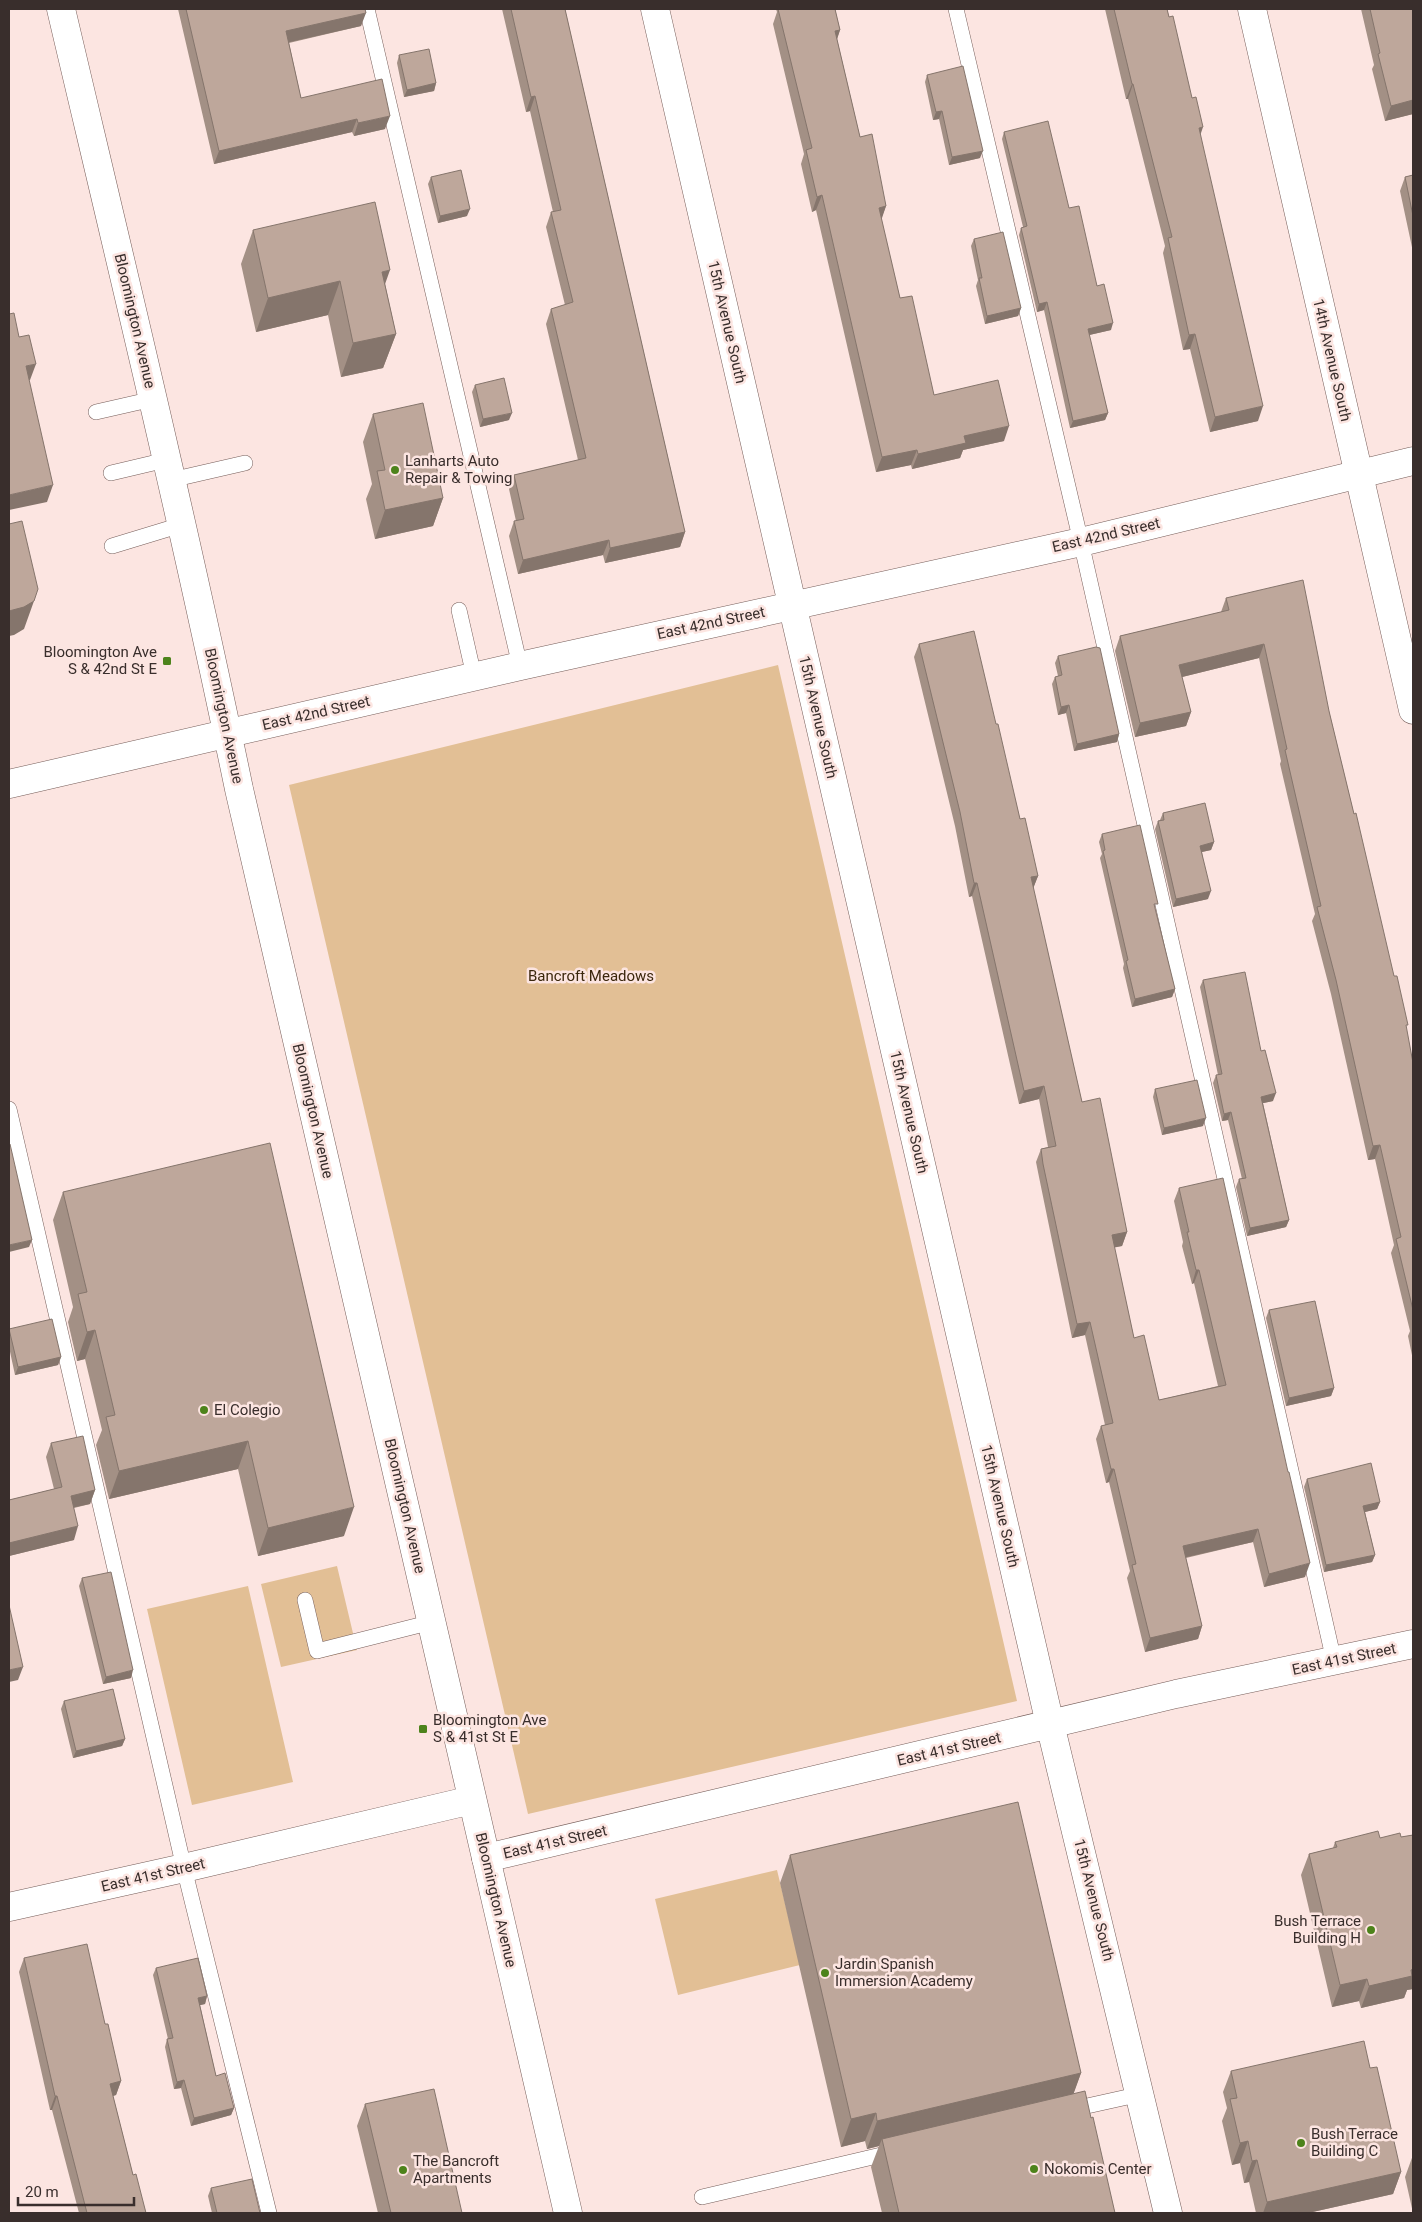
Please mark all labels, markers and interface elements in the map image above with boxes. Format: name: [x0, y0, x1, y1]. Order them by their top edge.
street label: Bloomington Avenue: [111, 252, 159, 390]
street label: 15th Avenue South: [704, 259, 750, 385]
street label: 14th Avenue South: [1309, 297, 1355, 423]
place label: Lanharts Auto Repair & Towing: [405, 452, 512, 487]
marker: Lanharts Auto Repair & Towing: [389, 464, 401, 476]
street label: East 42nd Street: [1050, 514, 1162, 556]
street label: East 42nd Street: [655, 603, 767, 643]
place label: Bloomington Ave S & 42nd St E: [44, 643, 157, 678]
street label: Bloomington Avenue: [201, 647, 247, 785]
street label: 15th Avenue South: [795, 654, 841, 780]
marker: Bloomington Ave S & 42nd St E: [161, 655, 173, 667]
street label: East 42nd Street: [260, 692, 372, 734]
park label: Bancroft Meadows: [528, 967, 654, 985]
street label: Bloomington Avenue: [289, 1042, 337, 1180]
street label: 15th Avenue South: [886, 1049, 932, 1175]
place label: El Colegio: [214, 1401, 280, 1419]
marker: El Colegio: [198, 1404, 210, 1416]
street label: Bloomington Avenue: [381, 1437, 429, 1575]
street label: 15th Avenue South: [977, 1443, 1023, 1569]
street label: East 41st Street: [1290, 1639, 1398, 1679]
place label: Bloomington Ave S & 41st St E: [433, 1711, 547, 1746]
marker: Bloomington Ave S & 41st St E: [417, 1723, 429, 1735]
street label: East 41st Street: [895, 1728, 1003, 1770]
street label: East 41st Street: [501, 1821, 609, 1863]
street label: Bloomington Avenue: [472, 1831, 520, 1969]
street label: 15th Avenue South: [1070, 1837, 1118, 1963]
street label: East 41st Street: [99, 1854, 207, 1896]
place label: Bush Terrace Building H: [1274, 1912, 1361, 1947]
marker: Bush Terrace Building H: [1365, 1924, 1377, 1936]
place label: Jardin Spanish Immersion Academy: [835, 1955, 973, 1990]
marker: Jardin Spanish Immersion Academy: [819, 1967, 831, 1979]
place label: Bush Terrace Building C: [1311, 2125, 1398, 2160]
marker: Bush Terrace Building C: [1295, 2137, 1307, 2149]
place label: The Bancroft Apartments: [413, 2152, 499, 2187]
place label: Nokomis Center: [1044, 2160, 1152, 2178]
marker: Nokomis Center: [1028, 2163, 1040, 2175]
marker: The Bancroft Apartments: [397, 2164, 409, 2176]
scale bar: [18, 2174, 134, 2206]
text: 20 m: [25, 2183, 59, 2201]

